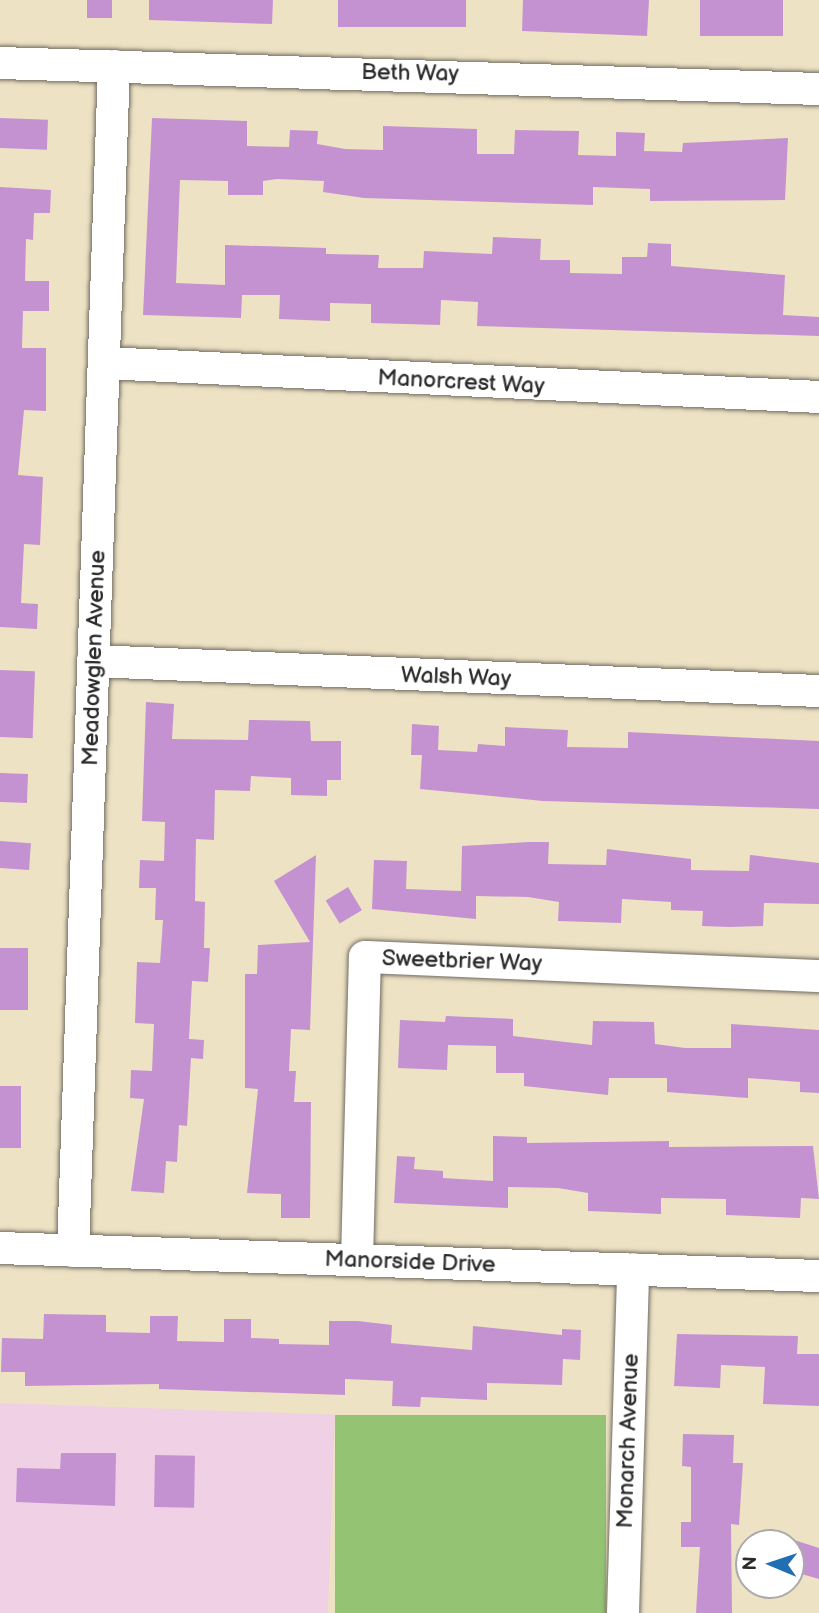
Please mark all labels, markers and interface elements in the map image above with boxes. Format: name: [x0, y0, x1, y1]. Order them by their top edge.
street label: Beth Way: [361, 58, 459, 88]
street label: Manorcrest Way: [376, 364, 546, 400]
street label: Meadowglen Avenue: [76, 550, 112, 766]
street label: Walsh Way: [400, 661, 512, 693]
street label: Sweetbrier Way: [381, 944, 543, 978]
street label: Manorside Drive: [324, 1245, 496, 1279]
street label: Monarch Avenue: [611, 1353, 645, 1529]
north arrow: [735, 1529, 805, 1599]
text: N: [739, 1556, 762, 1571]

